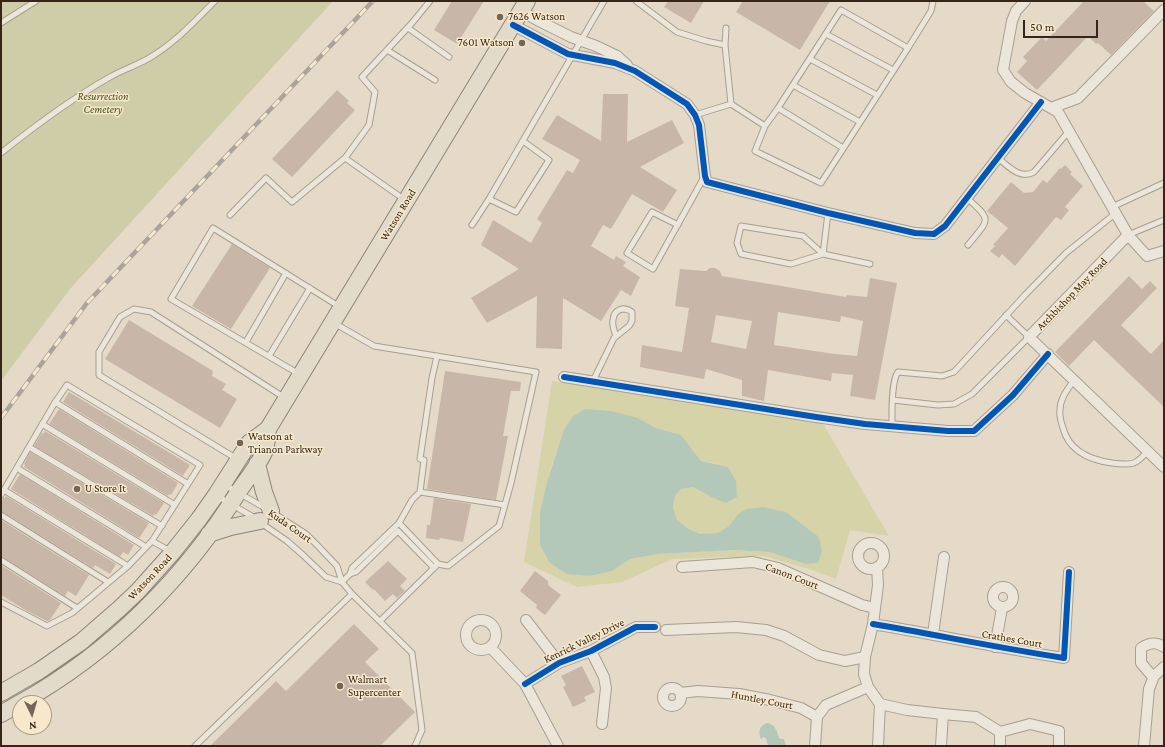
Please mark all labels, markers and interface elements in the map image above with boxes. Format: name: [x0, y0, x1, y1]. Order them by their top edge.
place label: 7626 Watson: [508, 10, 565, 24]
marker: 7626 Watson: [495, 12, 505, 22]
scale bar: [1025, 12, 1100, 38]
text: 50 m: [1030, 20, 1054, 34]
place label: 7601 Watson: [458, 36, 514, 50]
marker: 7601 Watson: [517, 38, 527, 48]
park label: Resurrection Cemetery: [78, 90, 128, 116]
street label: Watson Road: [377, 187, 419, 243]
street label: Archbishop May Road: [1034, 255, 1110, 333]
place label: Watson at Trianon Parkway: [248, 430, 323, 456]
marker: Watson at Trianon Parkway: [235, 438, 245, 448]
place label: U Store It: [85, 482, 126, 496]
marker: U Store It: [72, 484, 82, 494]
street label: Kuda Court: [266, 506, 314, 546]
street label: Watson Road: [125, 551, 175, 603]
street label: Canon Court: [763, 560, 821, 592]
street label: Kenrick Valley Drive: [542, 616, 626, 666]
street label: Crathes Court: [981, 627, 1043, 651]
place label: Walmart Supercenter: [348, 673, 401, 699]
marker: Walmart Supercenter: [335, 681, 345, 691]
street label: Huntley Court: [730, 688, 794, 712]
north arrow: [12, 695, 52, 735]
text: N: [29, 720, 37, 732]

